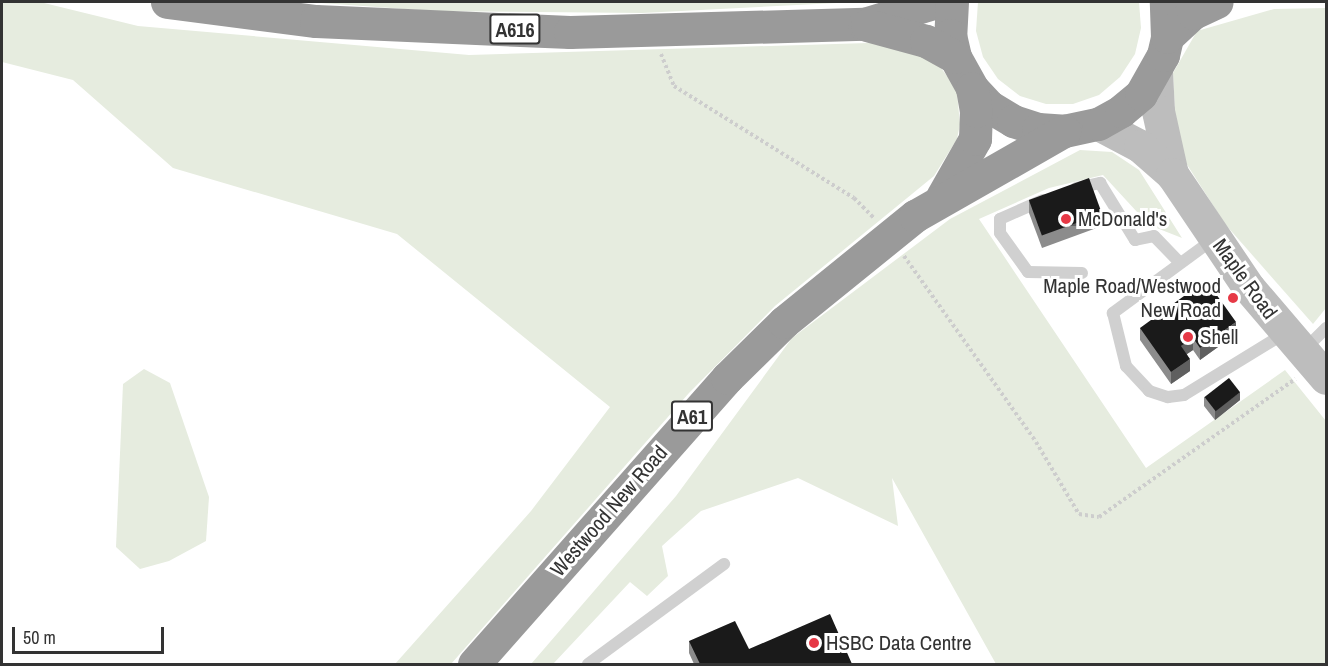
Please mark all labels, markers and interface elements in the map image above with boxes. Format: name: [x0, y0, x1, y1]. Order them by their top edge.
road number: A616: [488, 12, 542, 46]
place label: McDonald's: [1078, 206, 1167, 232]
marker: McDonald's: [1059, 212, 1073, 226]
street label: Maple Road: [1208, 234, 1282, 324]
place label: Maple Road/Westwood New Road: [1043, 273, 1221, 323]
marker: Maple Road/Westwood New Road: [1226, 291, 1240, 305]
place label: Shell: [1200, 324, 1238, 350]
marker: Shell: [1181, 330, 1195, 344]
road number: A61: [670, 399, 714, 433]
street label: Westwood New Road: [545, 440, 673, 582]
scale bar: [15, 615, 166, 653]
text: 50 m: [23, 625, 56, 650]
place label: HSBC Data Centre: [826, 630, 971, 656]
marker: HSBC Data Centre: [807, 636, 821, 650]

